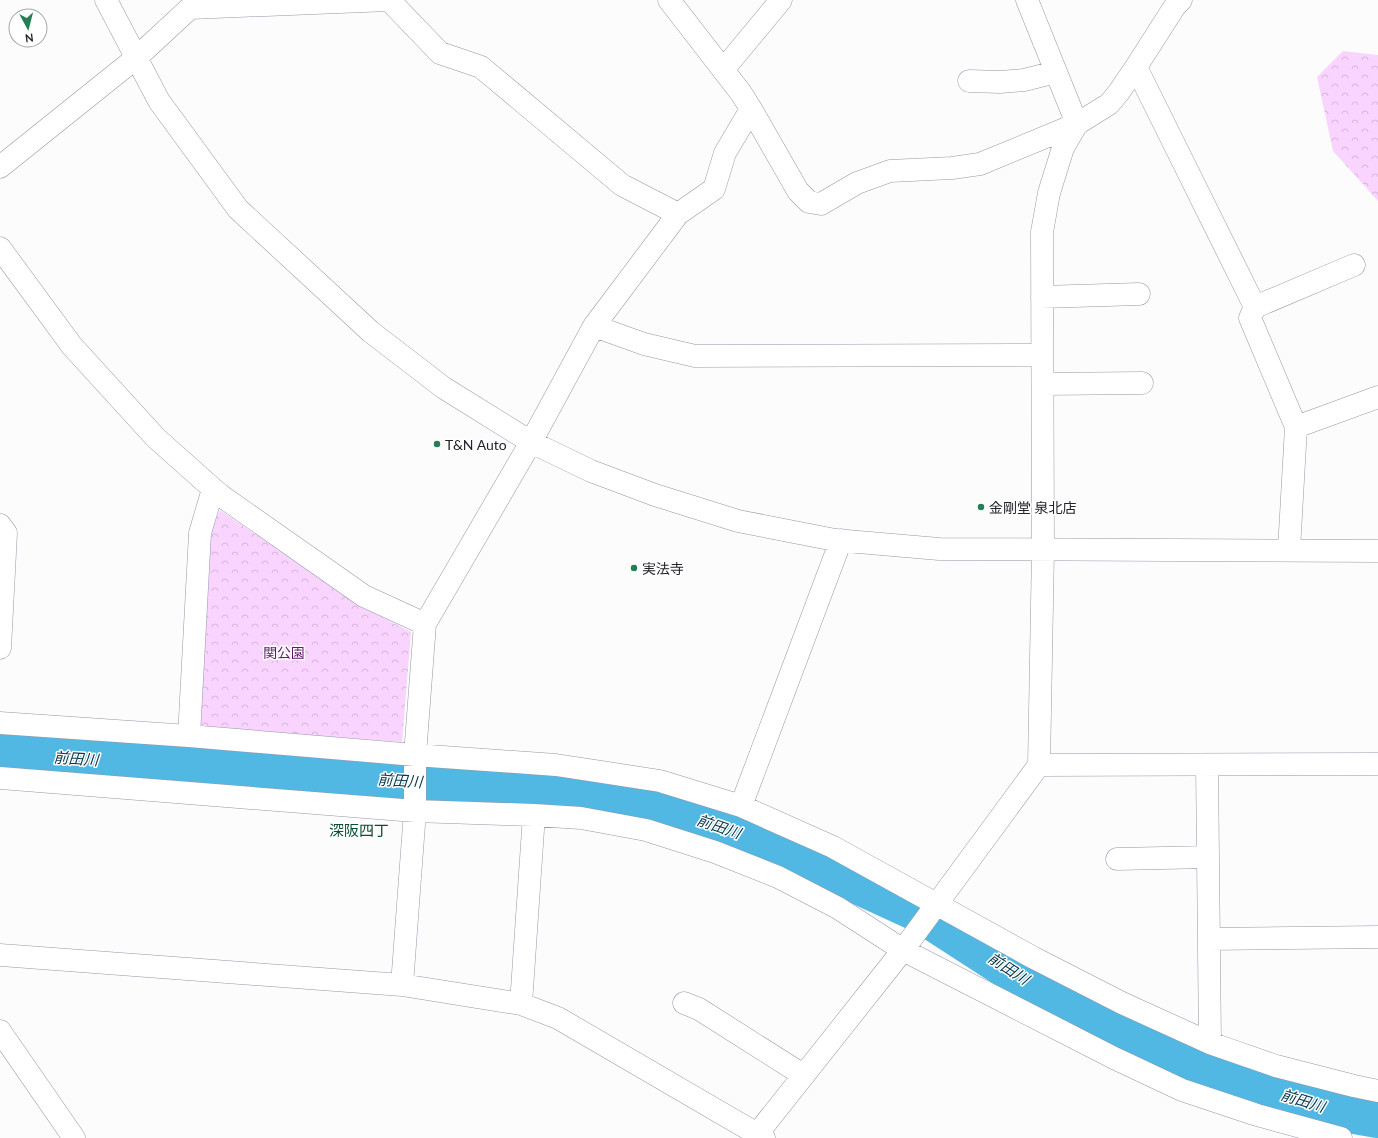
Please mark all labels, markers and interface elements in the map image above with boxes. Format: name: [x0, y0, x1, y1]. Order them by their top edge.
north arrow: [8, 8, 48, 48]
text: N: [24, 31, 34, 45]
place label: T&N Auto: [445, 436, 507, 453]
marker: T&N Auto: [432, 439, 442, 449]
place label: 金剛堂 泉北店: [989, 499, 1077, 516]
marker: 金剛堂 泉北店: [976, 502, 986, 512]
place label: 実法寺: [642, 560, 684, 577]
marker: 実法寺: [629, 563, 639, 573]
park label: 関公園: [263, 644, 305, 661]
water label: 前田川: [53, 747, 101, 769]
water label: 前田川: [377, 769, 425, 791]
water label: 前田川: [695, 810, 745, 842]
district label: 深阪四丁: [329, 821, 389, 839]
water label: 前田川: [985, 948, 1034, 989]
water label: 前田川: [1279, 1085, 1329, 1116]

